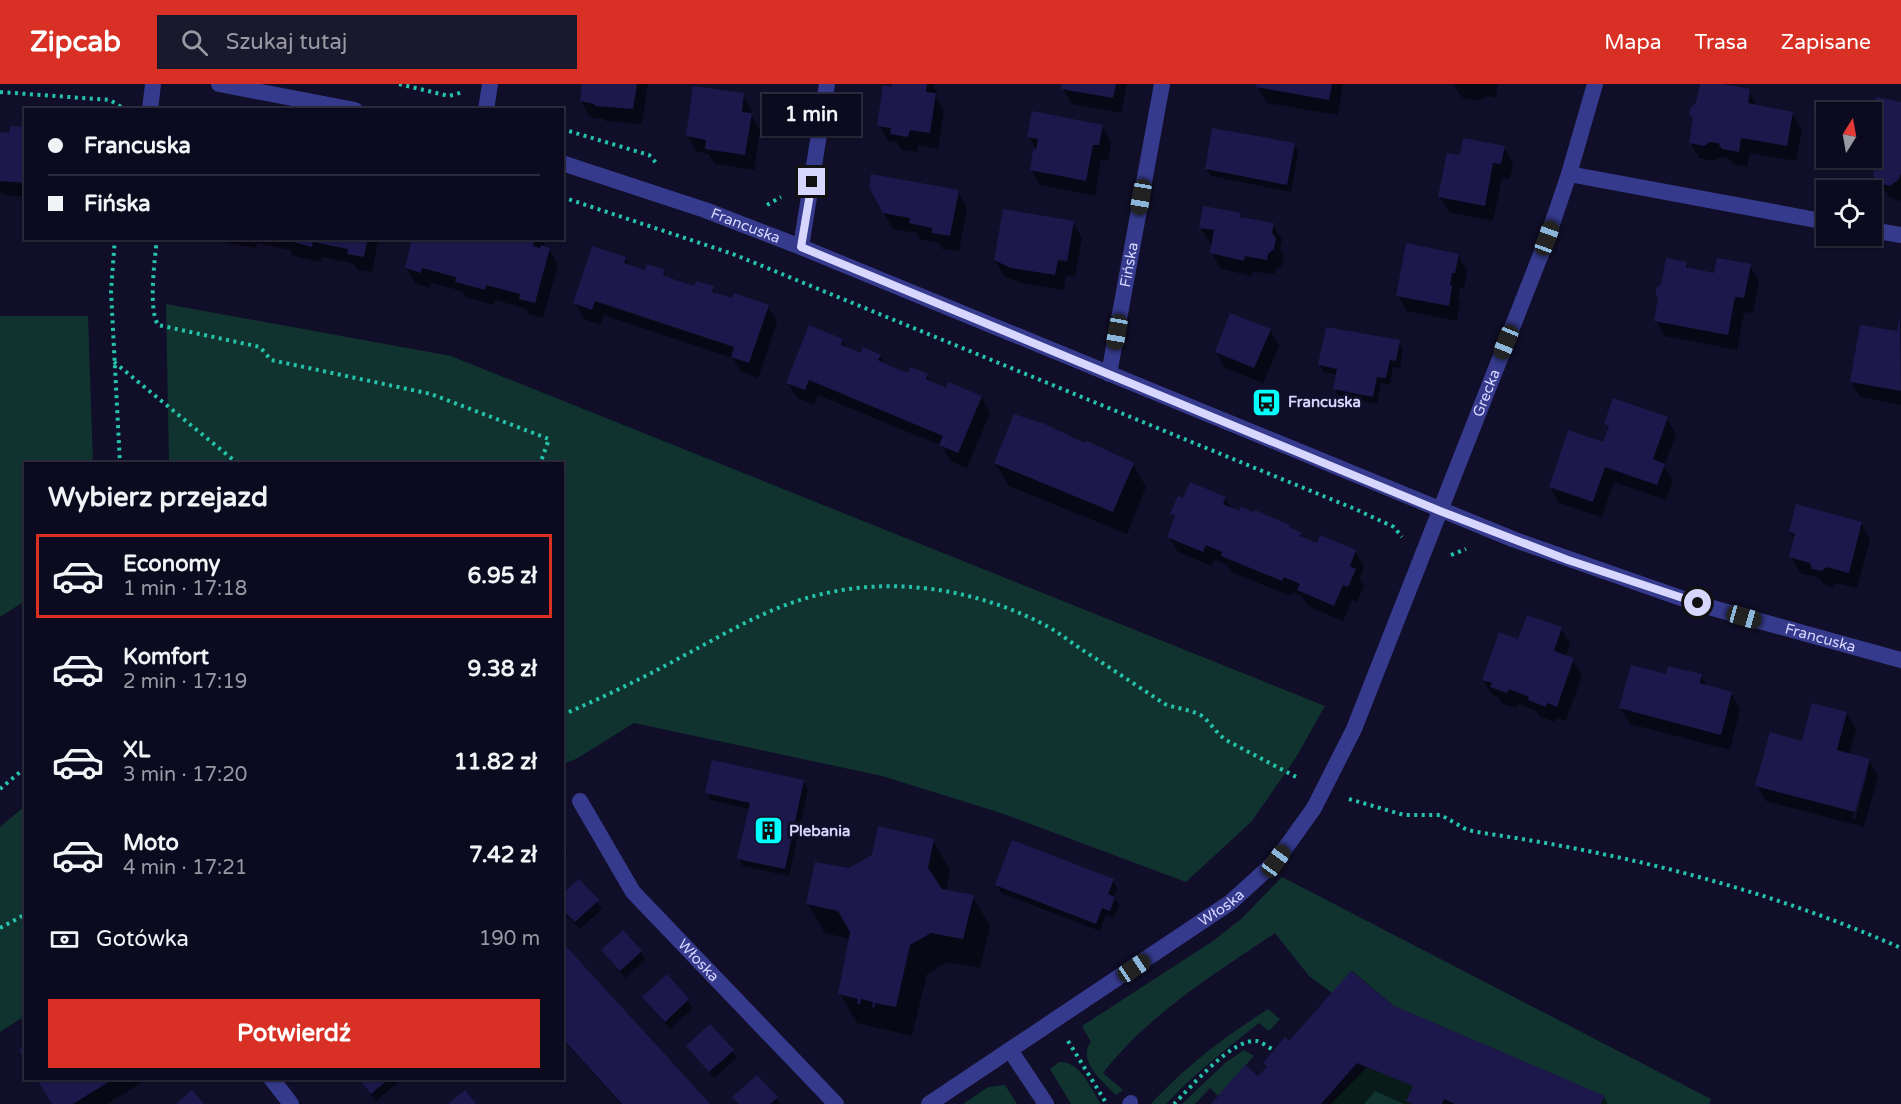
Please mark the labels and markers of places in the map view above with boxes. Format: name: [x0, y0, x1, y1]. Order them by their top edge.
bus stop icon: Francuska: [1251, 386, 1283, 418]
place label: Francuska: [1288, 393, 1361, 411]
building icon: Plebania: [752, 815, 784, 847]
place label: Plebania: [789, 822, 850, 840]

